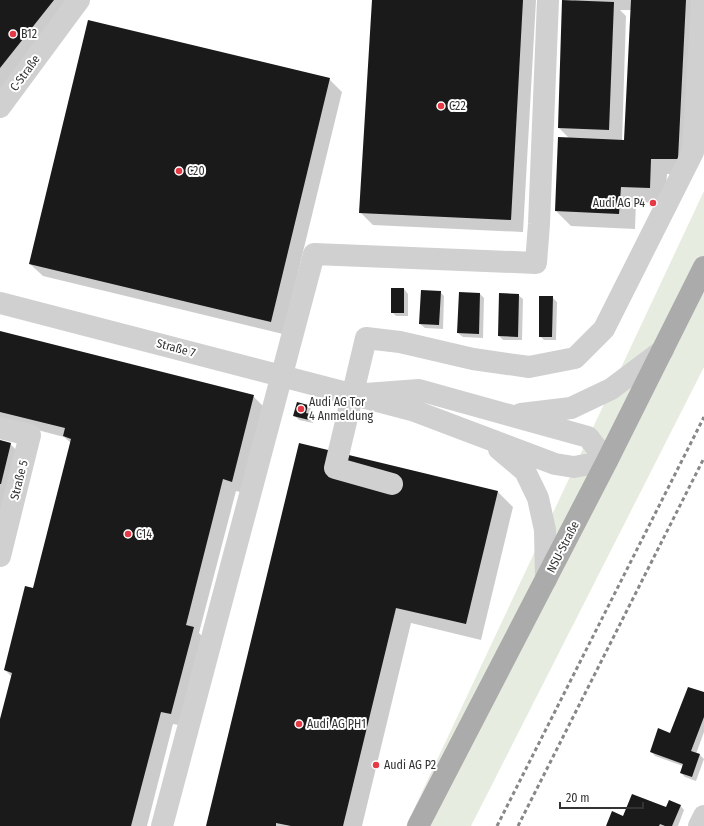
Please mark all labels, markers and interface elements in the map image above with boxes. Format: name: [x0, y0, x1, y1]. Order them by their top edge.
place label: B12: [21, 27, 37, 41]
marker: B12: [8, 29, 18, 39]
street label: C-Straße: [7, 52, 43, 94]
place label: C22: [449, 99, 466, 113]
marker: C22: [436, 101, 446, 111]
place label: C20: [187, 164, 205, 178]
marker: C20: [174, 166, 184, 176]
place label: Audi AG P4: [593, 196, 645, 210]
marker: Audi AG P4: [648, 198, 658, 208]
street label: Straße 7: [155, 336, 197, 360]
place label: Audi AG Tor 4 Anmeldung: [309, 395, 374, 423]
marker: Audi AG Tor 4 Anmeldung: [296, 404, 306, 414]
street label: Straße 5: [7, 458, 31, 501]
street label: NSU-Straße: [544, 519, 582, 575]
place label: C14: [136, 527, 152, 541]
marker: C14: [123, 529, 133, 539]
place label: Audi AG PH1: [307, 717, 366, 731]
marker: Audi AG PH1: [294, 719, 304, 729]
place label: Audi AG P2: [384, 758, 436, 772]
marker: Audi AG P2: [371, 760, 381, 770]
scale bar: [560, 784, 643, 810]
text: 20 m: [566, 791, 590, 805]

